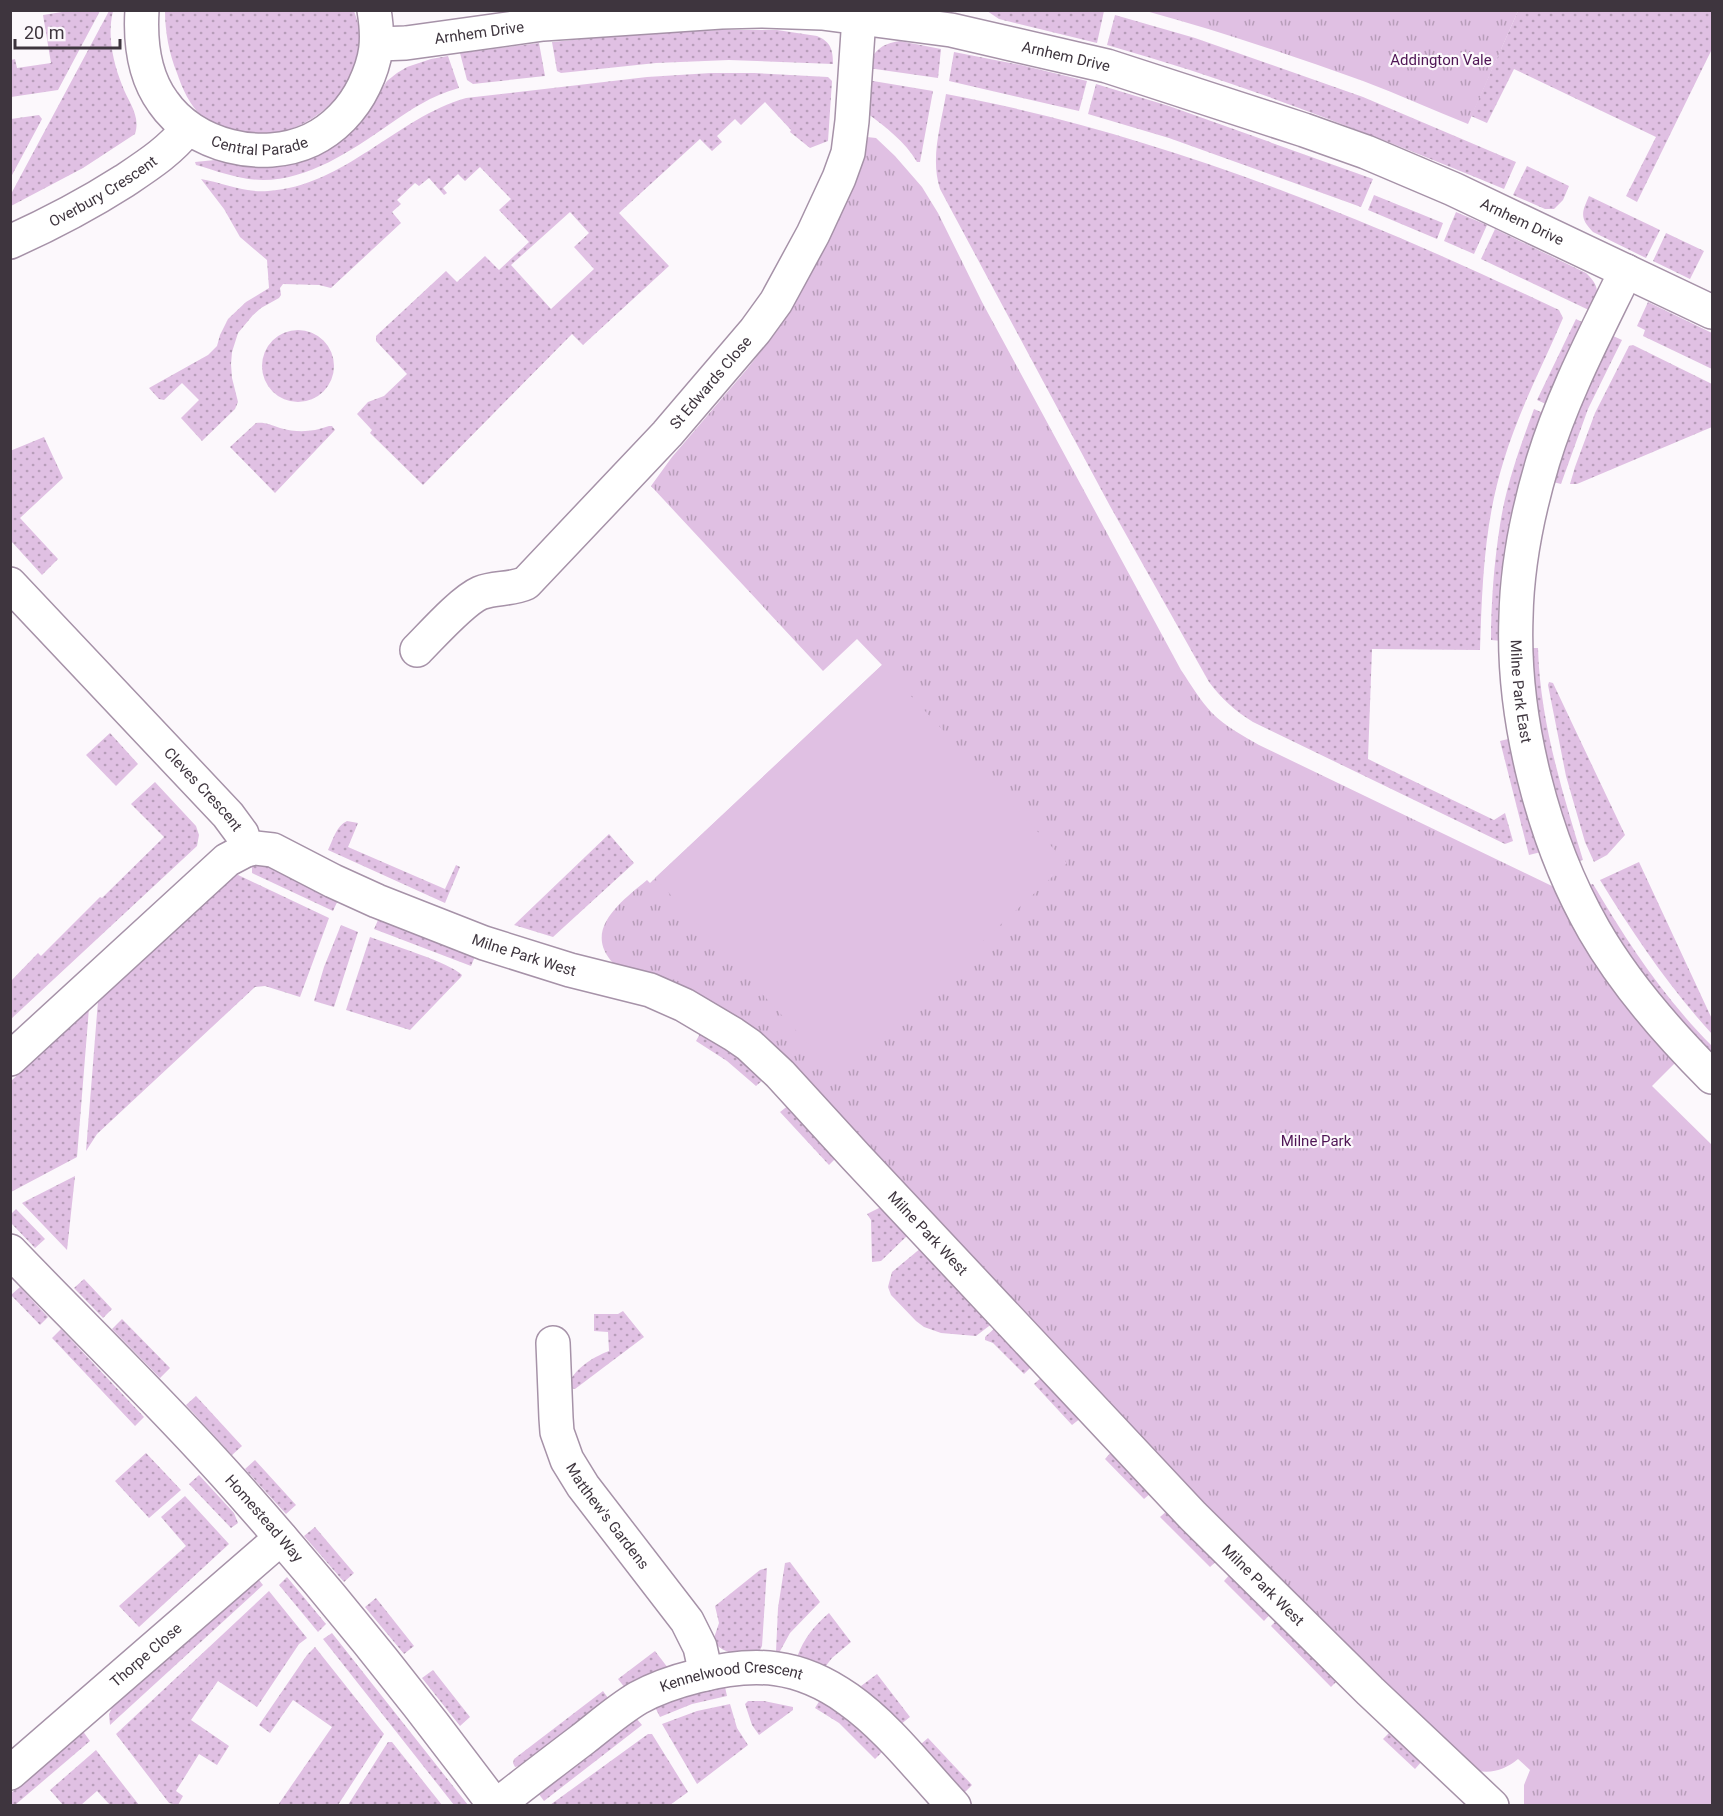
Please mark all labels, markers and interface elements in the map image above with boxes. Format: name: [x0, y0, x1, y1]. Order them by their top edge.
scale bar: [15, 12, 120, 50]
street label: Arnhem Drive: [433, 18, 525, 48]
text: 20 m: [24, 22, 64, 43]
street label: Arnhem Drive: [1020, 38, 1112, 75]
park label: Addington Vale: [1390, 51, 1492, 69]
street label: Central Parade: [209, 132, 311, 159]
street label: Overbury Crescent: [46, 152, 161, 231]
street label: Arnhem Drive: [1478, 194, 1567, 249]
street label: St Edwards Close: [666, 333, 755, 433]
street label: Milne Park East: [1507, 639, 1535, 745]
street label: Cleves Crescent: [160, 744, 246, 835]
street label: Milne Park West: [469, 930, 578, 980]
park label: Milne Park: [1281, 1132, 1352, 1150]
street label: Milne Park West: [884, 1188, 971, 1279]
street label: Matthew's Gardens: [562, 1460, 653, 1573]
street label: Homestead Way: [221, 1471, 307, 1566]
street label: Milne Park West: [1218, 1541, 1308, 1630]
street label: Thorpe Close: [107, 1619, 185, 1691]
street label: Kennelwood Crescent: [657, 1658, 805, 1696]

